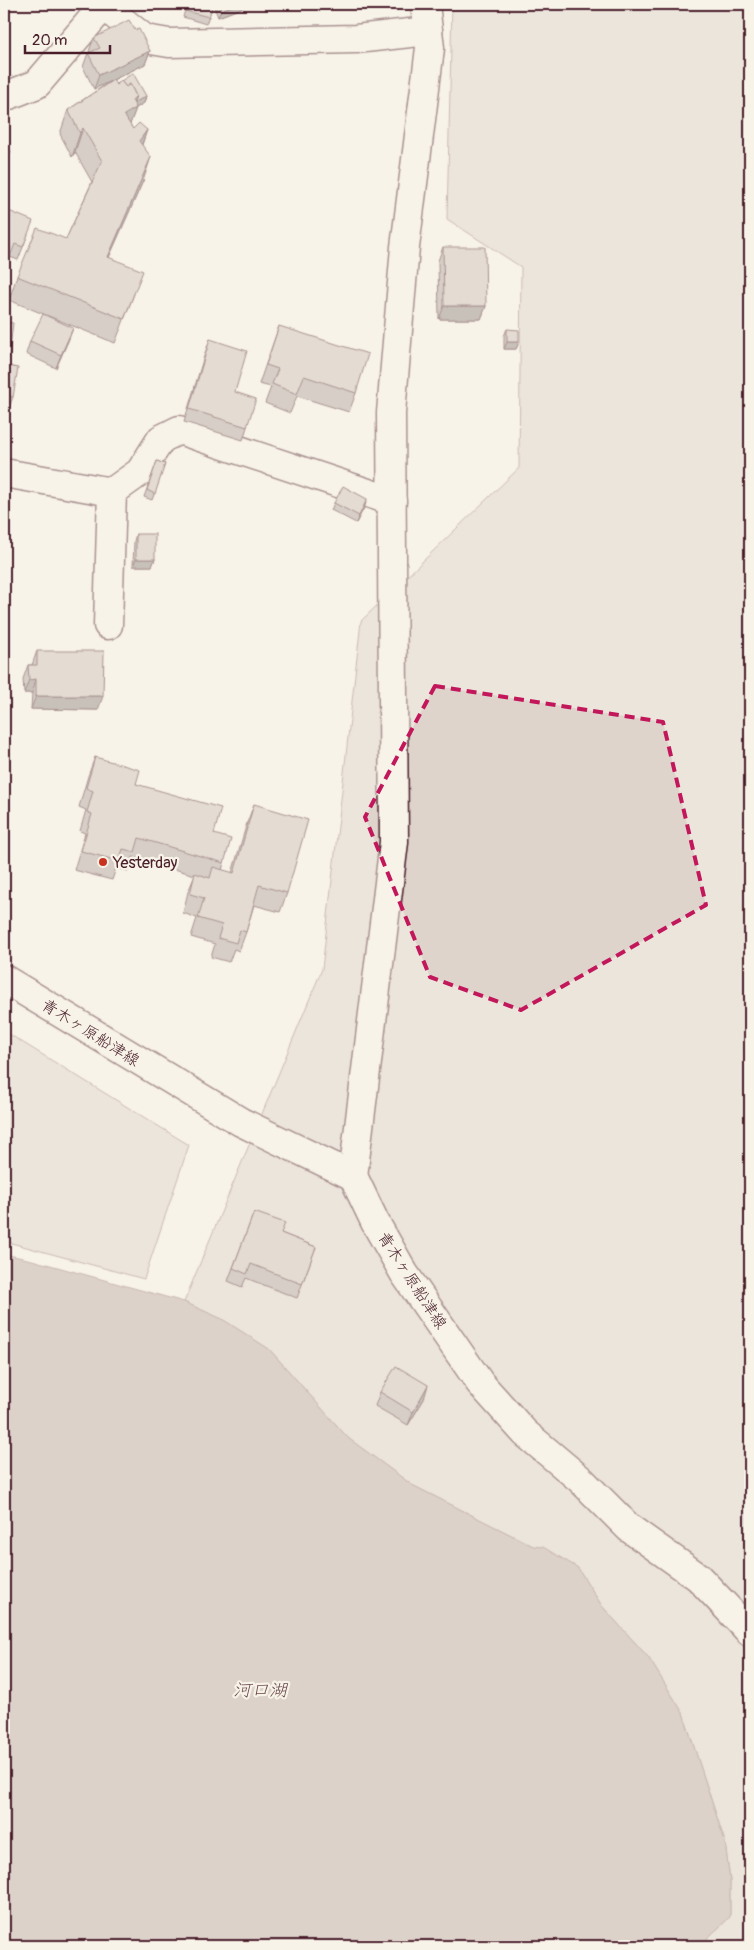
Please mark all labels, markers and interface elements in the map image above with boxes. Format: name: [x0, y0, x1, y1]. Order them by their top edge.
scale bar: [25, 22, 110, 54]
text: 20 m: [32, 31, 67, 50]
place label: Yesterday: [112, 853, 178, 873]
marker: Yesterday: [97, 856, 109, 868]
street label: 青木ヶ原船津線: [38, 995, 143, 1071]
street label: 青木ヶ原船津線: [373, 1228, 451, 1333]
water label: 河口湖: [233, 1679, 289, 1702]

